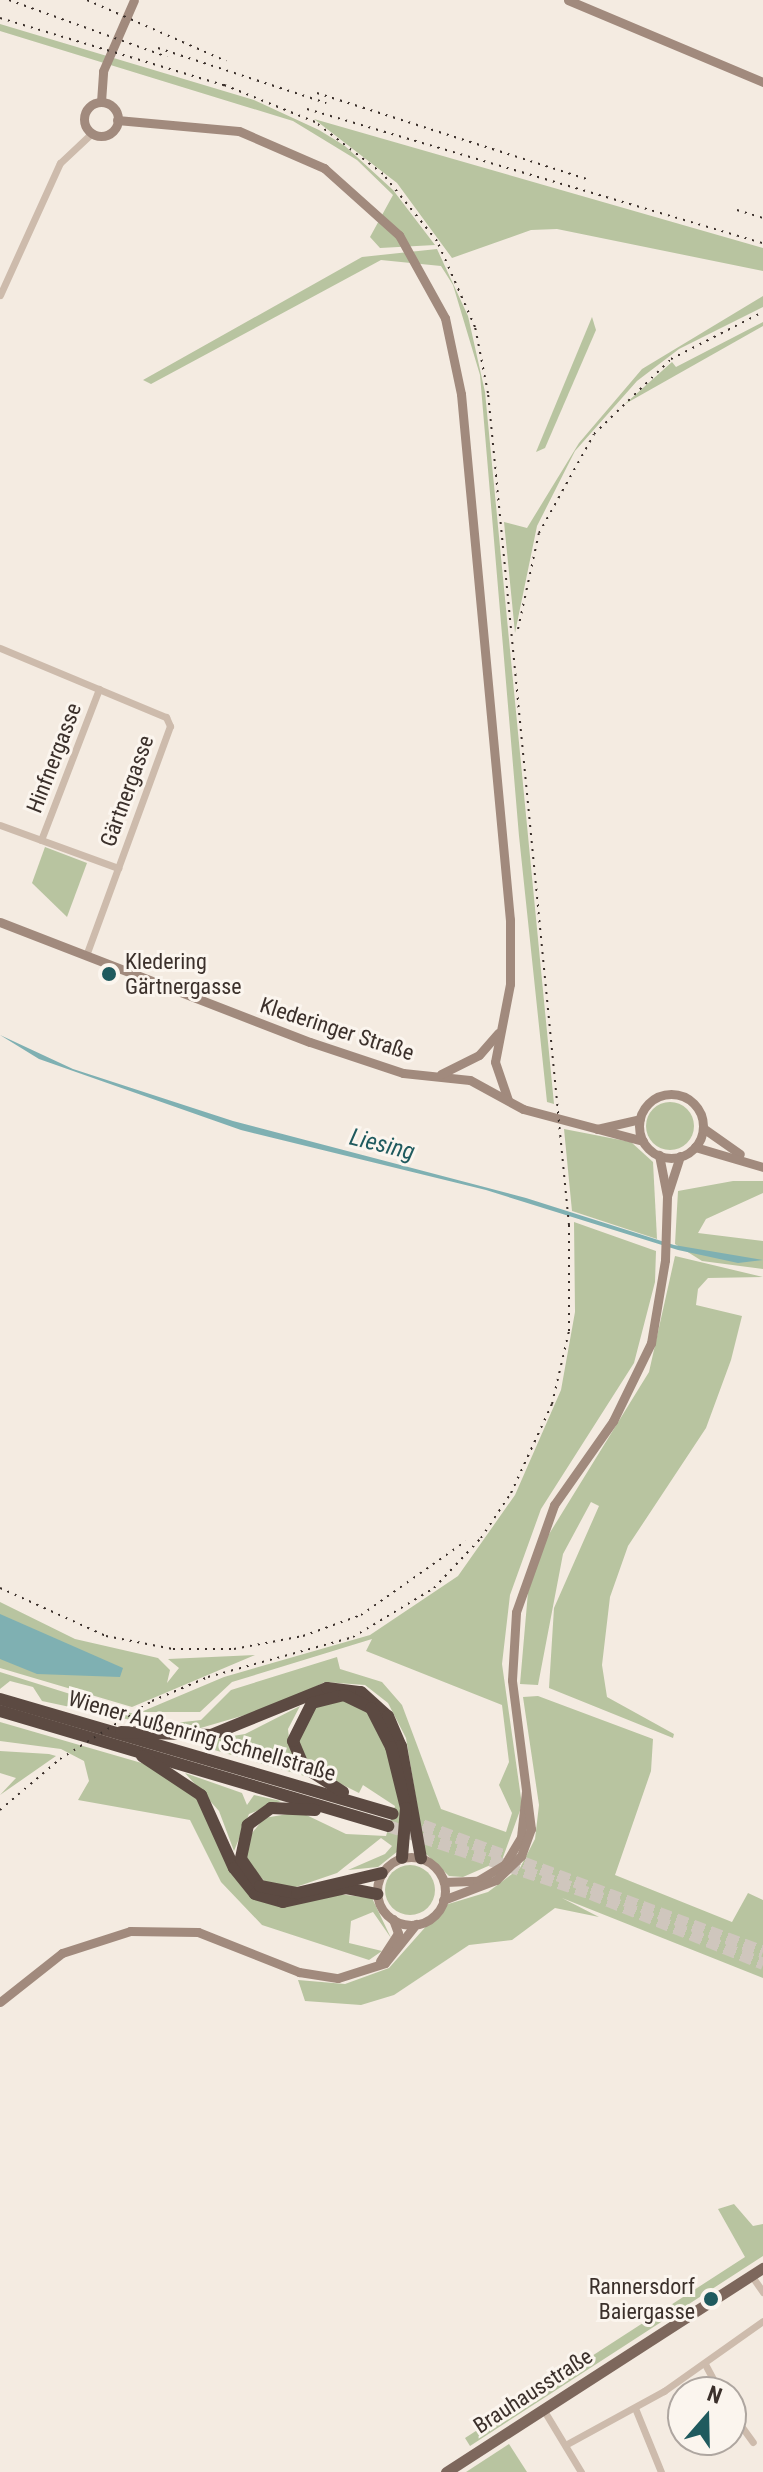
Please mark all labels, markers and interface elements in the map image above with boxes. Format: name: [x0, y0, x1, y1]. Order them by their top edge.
street label: Hinfnergasse: [21, 699, 87, 817]
street label: Gärtnergasse: [95, 732, 159, 850]
place label: Kledering Gärtnergasse: [125, 948, 242, 1000]
marker: Kledering Gärtnergasse: [100, 965, 118, 983]
street label: Klederinger Straße: [257, 992, 417, 1066]
water label: Liesing: [346, 1123, 418, 1167]
street label: Wiener Außenring Schnellstraße: [65, 1685, 339, 1787]
place label: Rannersdorf Baiergasse: [589, 2273, 695, 2324]
marker: Rannersdorf Baiergasse: [702, 2290, 720, 2308]
street label: Brauhausstraße: [469, 2343, 597, 2439]
north arrow: [667, 2376, 747, 2456]
text: N: [704, 2381, 725, 2409]

